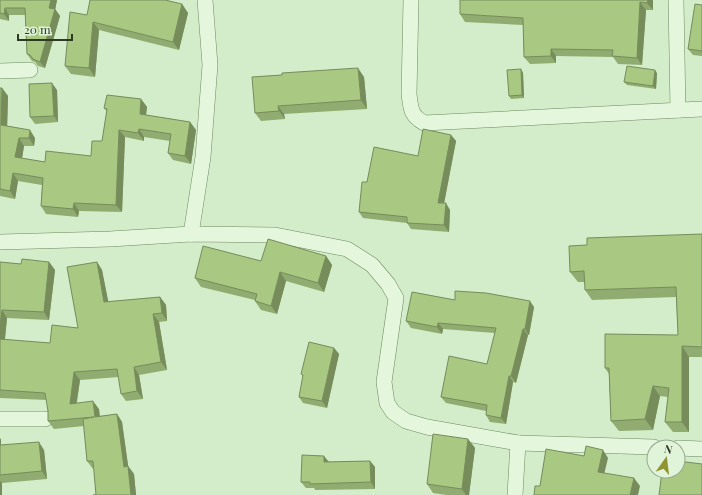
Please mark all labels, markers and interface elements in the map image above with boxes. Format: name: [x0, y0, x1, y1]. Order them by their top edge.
scale bar: [18, 16, 72, 42]
text: 20 m: [24, 21, 51, 37]
north arrow: [646, 439, 686, 479]
text: N: [663, 441, 674, 457]

